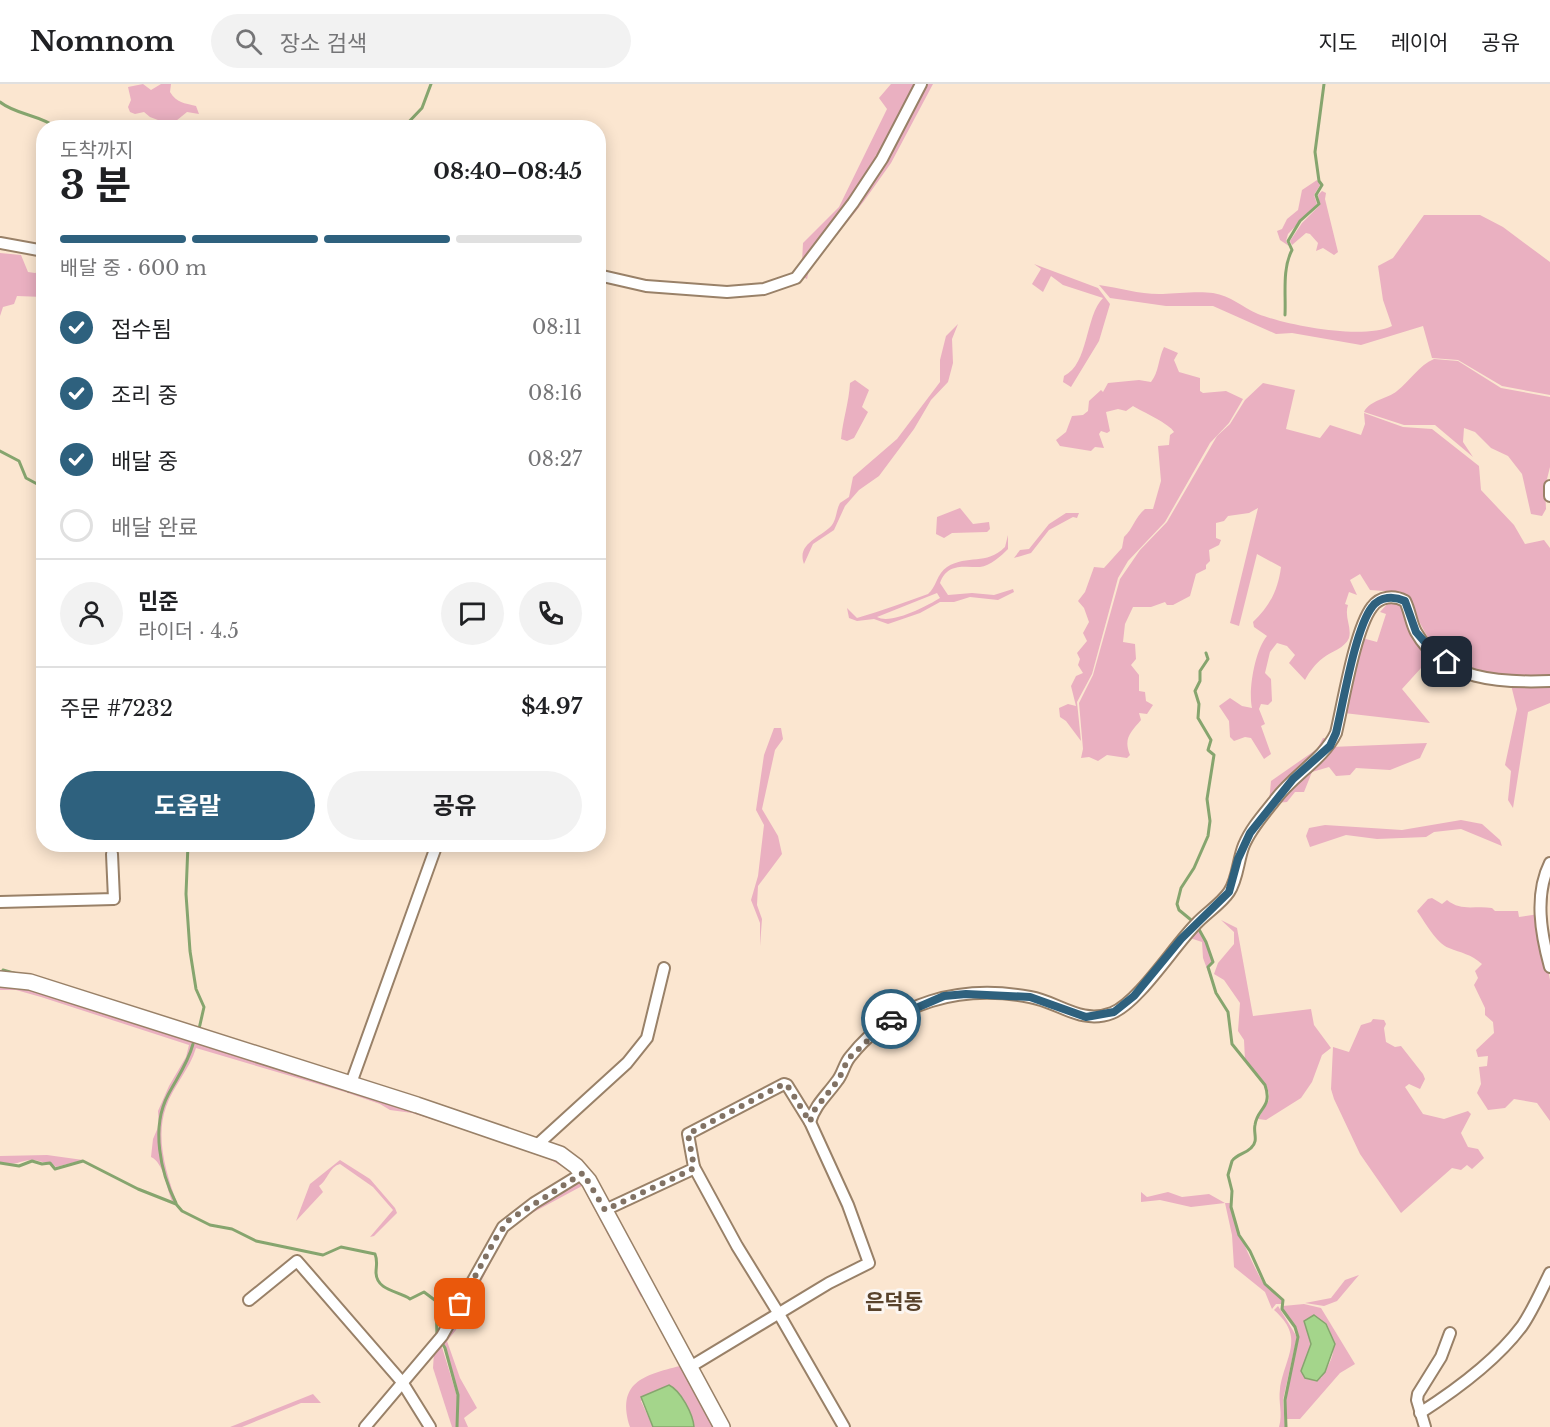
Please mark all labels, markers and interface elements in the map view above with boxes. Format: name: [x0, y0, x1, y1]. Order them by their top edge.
search box: [211, 14, 631, 68]
text: Nomnom: [30, 24, 175, 59]
icon: search: [232, 25, 265, 58]
text: 장소 검색: [280, 30, 367, 57]
text: 지도: [1319, 30, 1357, 56]
text: 레이어: [1390, 30, 1448, 56]
text: 공유: [1481, 30, 1520, 56]
text: 도착까지: [60, 138, 134, 162]
text: 08:40–08:45: [433, 158, 582, 185]
text: 3 분: [60, 161, 131, 210]
text: 배달 중 · 600 m: [60, 256, 207, 280]
icon: check: [60, 311, 93, 344]
text: 08:11: [532, 315, 582, 339]
text: 접수됨: [111, 316, 172, 343]
icon: check: [60, 377, 93, 410]
text: 08:16: [528, 381, 582, 405]
text: 조리 중: [111, 382, 178, 409]
icon: check: [60, 443, 93, 476]
text: 08:27: [528, 447, 582, 471]
text: 배달 중: [111, 448, 178, 475]
text: 배달 완료: [111, 514, 198, 541]
button: person: [60, 582, 123, 645]
button: chat: [441, 582, 504, 645]
button: phone: [519, 582, 582, 645]
text: 민준: [138, 588, 178, 615]
text: 라이더 · 4.5: [138, 619, 239, 643]
pin: [1421, 636, 1472, 687]
icon: home: [1430, 645, 1463, 678]
text: $4.97: [521, 693, 582, 720]
text: 주문 #7232: [60, 695, 173, 722]
button: 도움말: [60, 771, 315, 840]
button: 공유: [327, 771, 582, 840]
courier: [861, 989, 921, 1049]
icon: car: [875, 1003, 908, 1036]
pin: [434, 1278, 485, 1329]
icon: bag: [443, 1287, 476, 1320]
district label: 은덕동: [865, 1289, 923, 1315]

